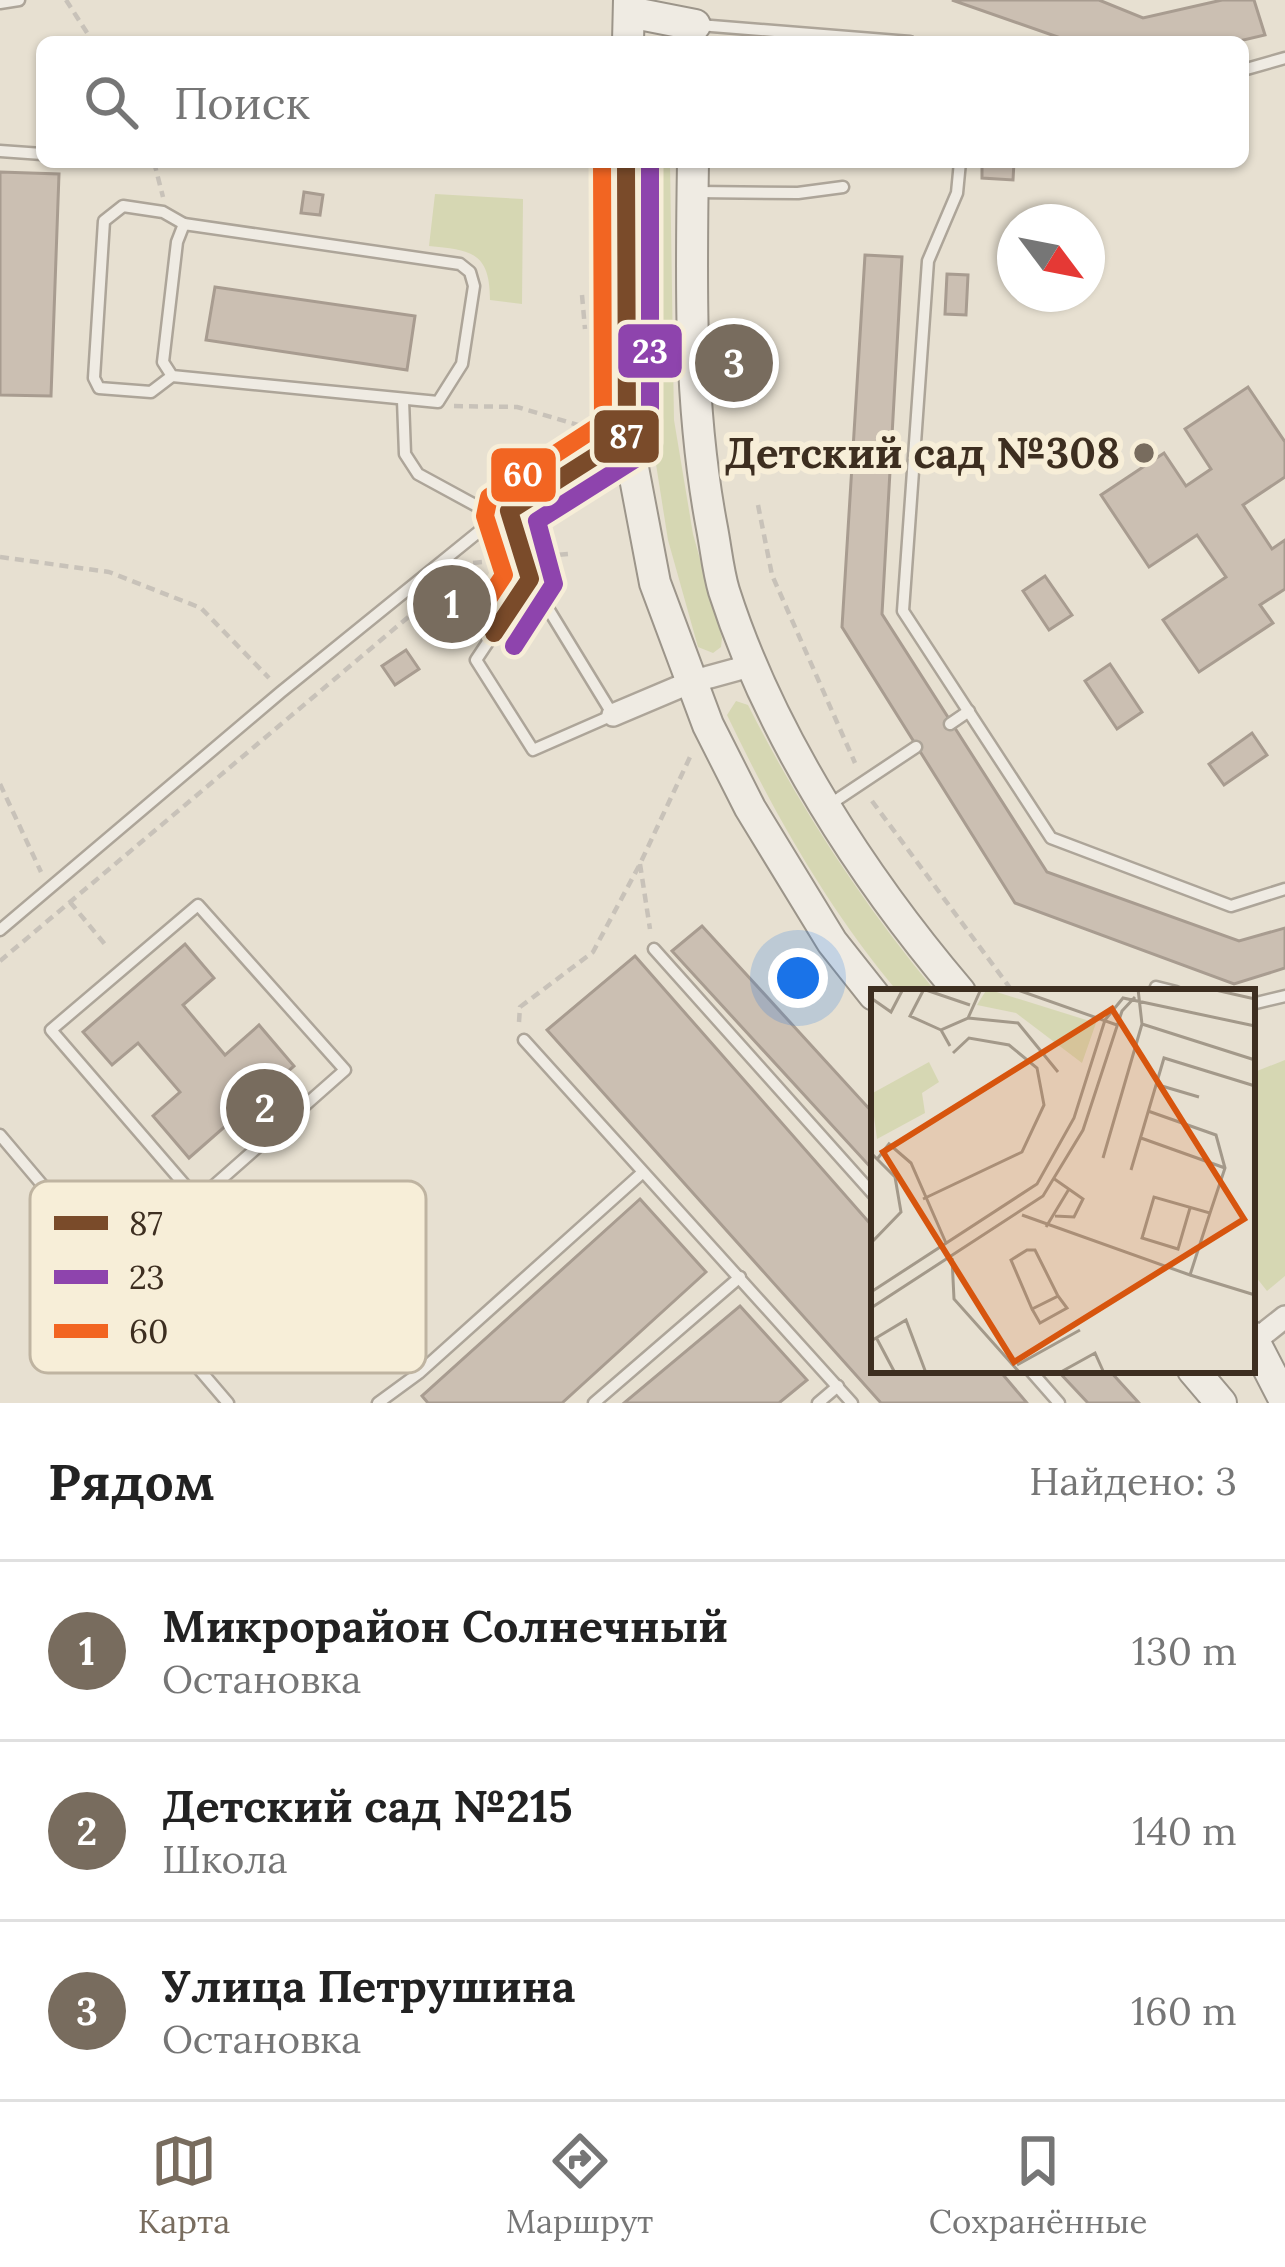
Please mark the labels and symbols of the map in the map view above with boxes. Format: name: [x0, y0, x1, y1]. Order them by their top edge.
north arrow: [997, 204, 1105, 312]
pin: 3: [695, 318, 773, 408]
line badge: 23: [616, 322, 684, 380]
text: 23: [632, 330, 668, 372]
line badge: 87: [592, 408, 661, 465]
text: 87: [609, 415, 643, 457]
place label: Детский сад №308: [725, 426, 1120, 480]
marker: Детский сад №308: [1131, 440, 1157, 466]
line badge: 60: [489, 446, 558, 504]
text: 60: [503, 453, 543, 495]
pin: 1: [413, 559, 491, 649]
your location: [768, 948, 828, 1008]
inset map: [871, 989, 1255, 1373]
pin: 2: [226, 1063, 304, 1153]
legend: [30, 1181, 426, 1373]
text: 87: [129, 1202, 163, 1244]
text: 23: [129, 1256, 165, 1298]
text: 60: [129, 1310, 169, 1352]

